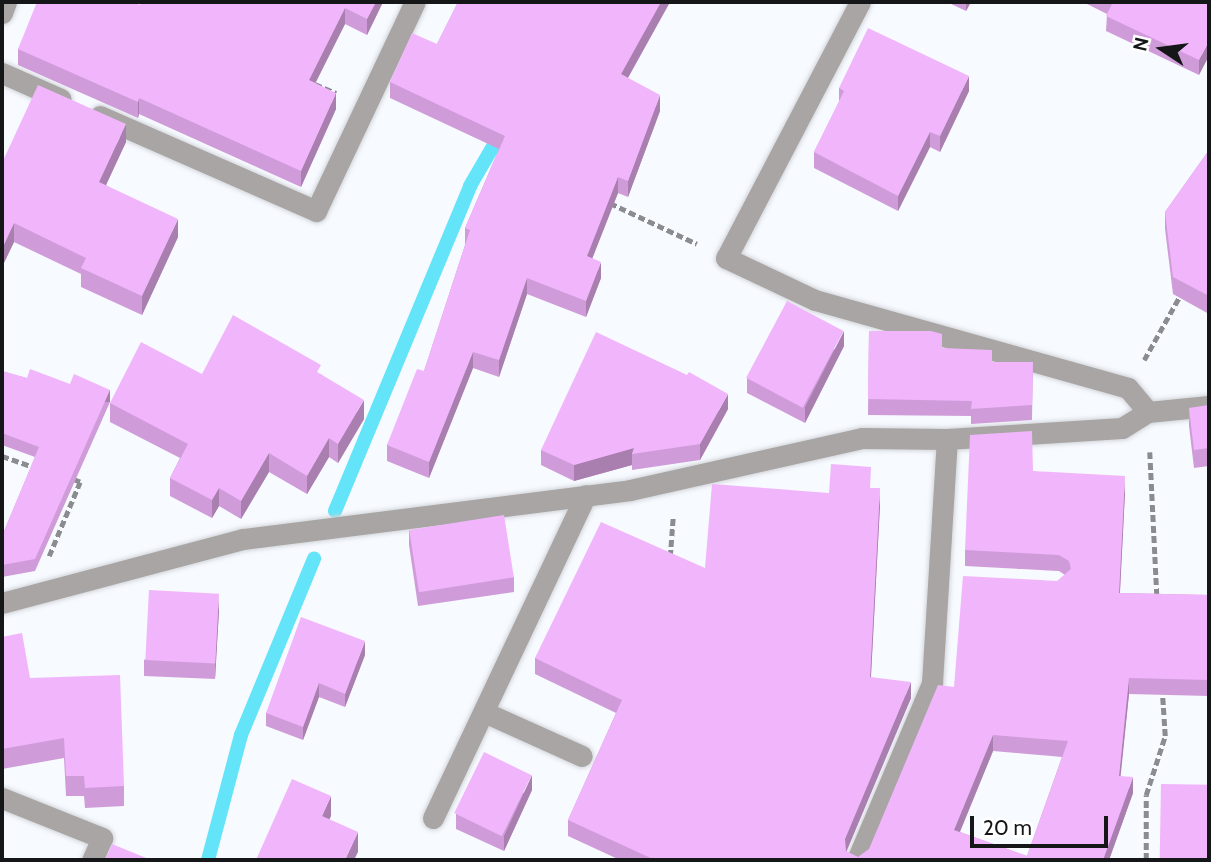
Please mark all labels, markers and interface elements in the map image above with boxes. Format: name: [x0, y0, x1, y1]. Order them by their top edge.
north arrow: [1127, 14, 1197, 84]
text: N: [1128, 35, 1154, 53]
scale bar: [973, 802, 1111, 846]
text: 20 m: [983, 815, 1032, 840]

